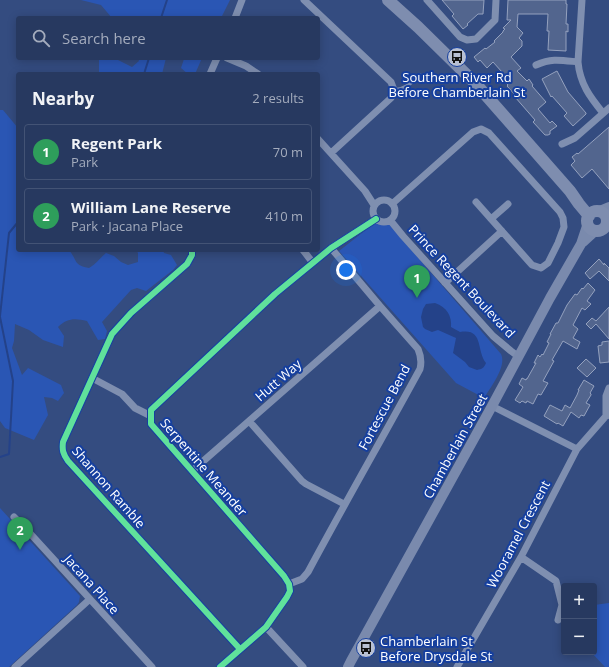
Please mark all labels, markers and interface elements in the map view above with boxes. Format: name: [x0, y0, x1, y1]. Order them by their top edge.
search box: [16, 16, 320, 60]
icon: search: [30, 27, 52, 49]
text: Search here: [62, 28, 146, 48]
bus stop icon: Southern River Rd Before Chamberlain St: [446, 46, 468, 68]
place label: Southern River Rd Before Chamberlain St: [389, 68, 526, 101]
text: Nearby: [32, 87, 94, 110]
text: 2 results: [252, 89, 304, 107]
text: Regent Park: [71, 133, 162, 153]
text: 1: [42, 143, 50, 161]
text: 70 m: [273, 143, 303, 161]
text: Park: [71, 153, 98, 171]
text: William Lane Reserve: [71, 197, 231, 217]
text: 2: [42, 207, 50, 225]
text: 410 m: [265, 207, 303, 225]
text: Park · Jacana Place: [71, 217, 183, 235]
street label: Prince Regent Boulevard: [405, 220, 519, 342]
your location: [336, 260, 356, 280]
pin: 1: [404, 265, 430, 298]
street label: Hutt Way: [251, 355, 305, 405]
street label: Fortescue Bend: [354, 361, 414, 453]
street label: Chamberlain Street: [419, 390, 492, 502]
street label: Serpentine Meander: [156, 414, 252, 520]
street label: Shannon Ramble: [68, 442, 150, 532]
street label: Wooramel Crescent: [482, 477, 554, 591]
pin: 2: [7, 517, 33, 550]
street label: Jacana Place: [59, 549, 124, 618]
map controls: [561, 583, 597, 655]
button: +: [561, 583, 597, 619]
button: −: [561, 619, 597, 655]
place label: Chamberlain St Before Drysdale St: [380, 632, 493, 665]
bus stop icon: Chamberlain St Before Drysdale St: [355, 637, 377, 659]

